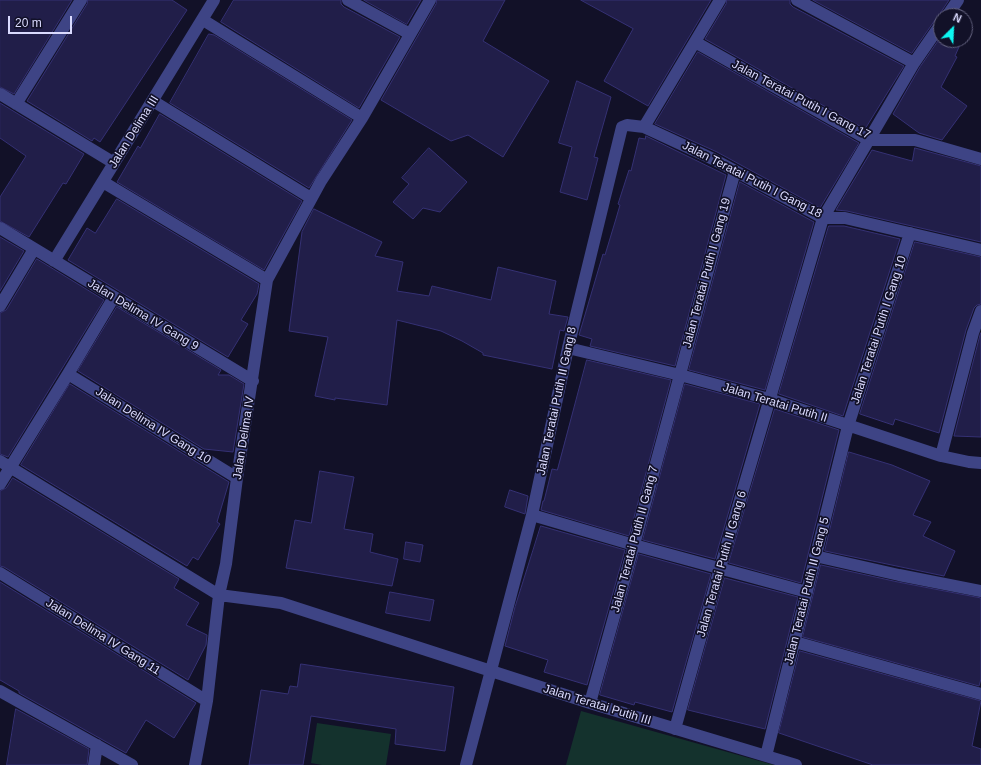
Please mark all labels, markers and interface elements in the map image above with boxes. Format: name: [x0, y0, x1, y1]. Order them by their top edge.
scale bar: [10, 8, 74, 34]
north arrow: [933, 8, 973, 48]
text: N: [951, 11, 964, 25]
text: 20 m: [15, 16, 42, 30]
street label: Jalan Teratai Putih I Gang 17: [729, 57, 873, 143]
street label: Jalan Delima III: [106, 93, 162, 171]
street label: Jalan Teratai Putih I Gang 18: [680, 138, 824, 222]
street label: Jalan Teratai Putih I Gang 19: [680, 196, 734, 350]
street label: Jalan Teratai Putih I Gang 10: [848, 254, 910, 406]
street label: Jalan Delima IV Gang 9: [85, 276, 201, 354]
street label: Jalan Teratai Putih II Gang 8: [534, 325, 580, 477]
street label: Jalan Teratai Putih II: [721, 380, 829, 426]
street label: Jalan Delima IV Gang 10: [93, 385, 213, 467]
street label: Jalan Delima IV: [230, 395, 258, 481]
street label: Jalan Teratai Putih II Gang 7: [608, 464, 662, 614]
street label: Jalan Teratai Putih II Gang 6: [694, 489, 750, 639]
street label: Jalan Teratai Putih II Gang 5: [782, 516, 832, 666]
street label: Jalan Delima IV Gang 11: [43, 596, 163, 678]
street label: Jalan Teratai Putih III: [541, 682, 653, 728]

